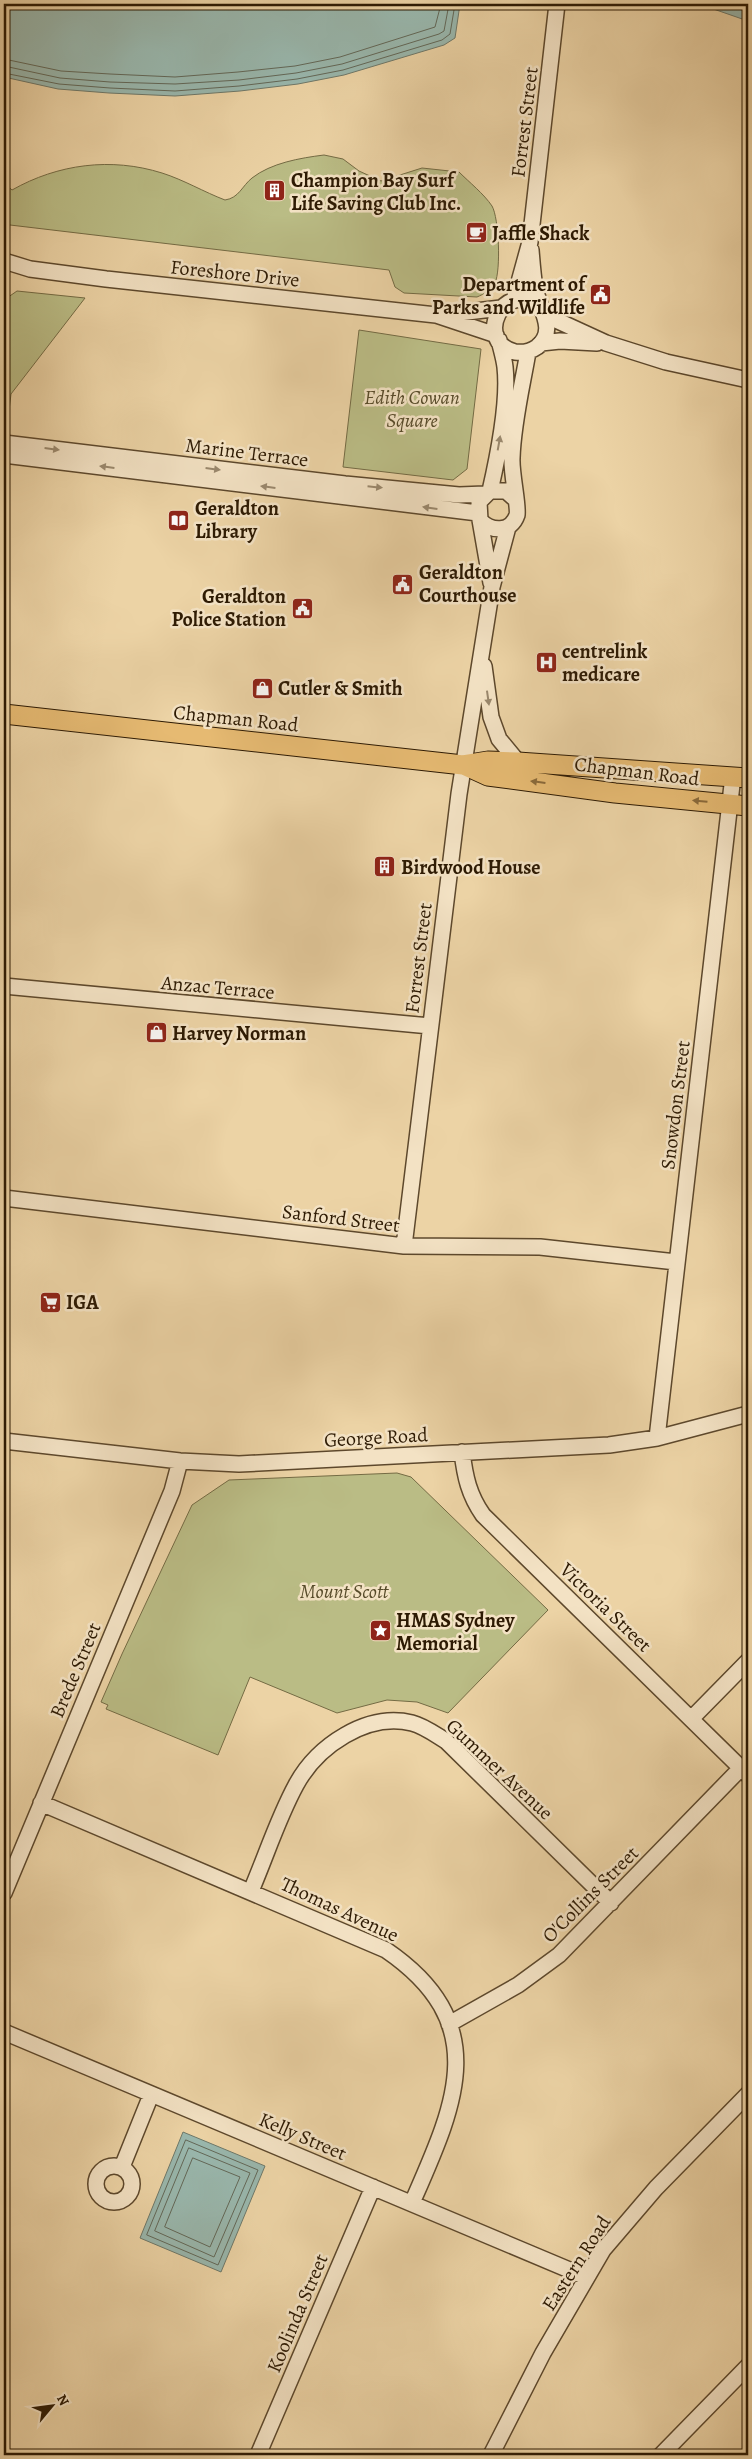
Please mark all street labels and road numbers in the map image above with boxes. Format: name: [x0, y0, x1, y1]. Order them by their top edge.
street label: Forrest Street: [504, 65, 545, 179]
street label: Foreshore Drive: [169, 253, 301, 294]
street label: Marine Terrace: [184, 432, 310, 473]
street label: Chapman Road: [172, 699, 300, 739]
street label: Chapman Road: [573, 750, 701, 793]
street label: Forrest Street: [398, 901, 439, 1015]
street label: Anzac Terrace: [159, 969, 276, 1006]
street label: Snowdon Street: [654, 1039, 697, 1171]
street label: Sanford Street: [281, 1198, 402, 1239]
street label: George Road: [323, 1421, 429, 1454]
street label: Victoria Street: [553, 1556, 658, 1658]
street label: Brede Street: [43, 1618, 108, 1722]
street label: Gummer Avenue: [440, 1713, 559, 1826]
street label: O'Collins Street: [536, 1840, 645, 1949]
street label: Thomas Avenue: [276, 1870, 403, 1949]
street label: Kelly Street: [255, 2106, 351, 2167]
street label: Eastern Road: [536, 2210, 617, 2316]
street label: Koolinda Street: [260, 2249, 335, 2377]

